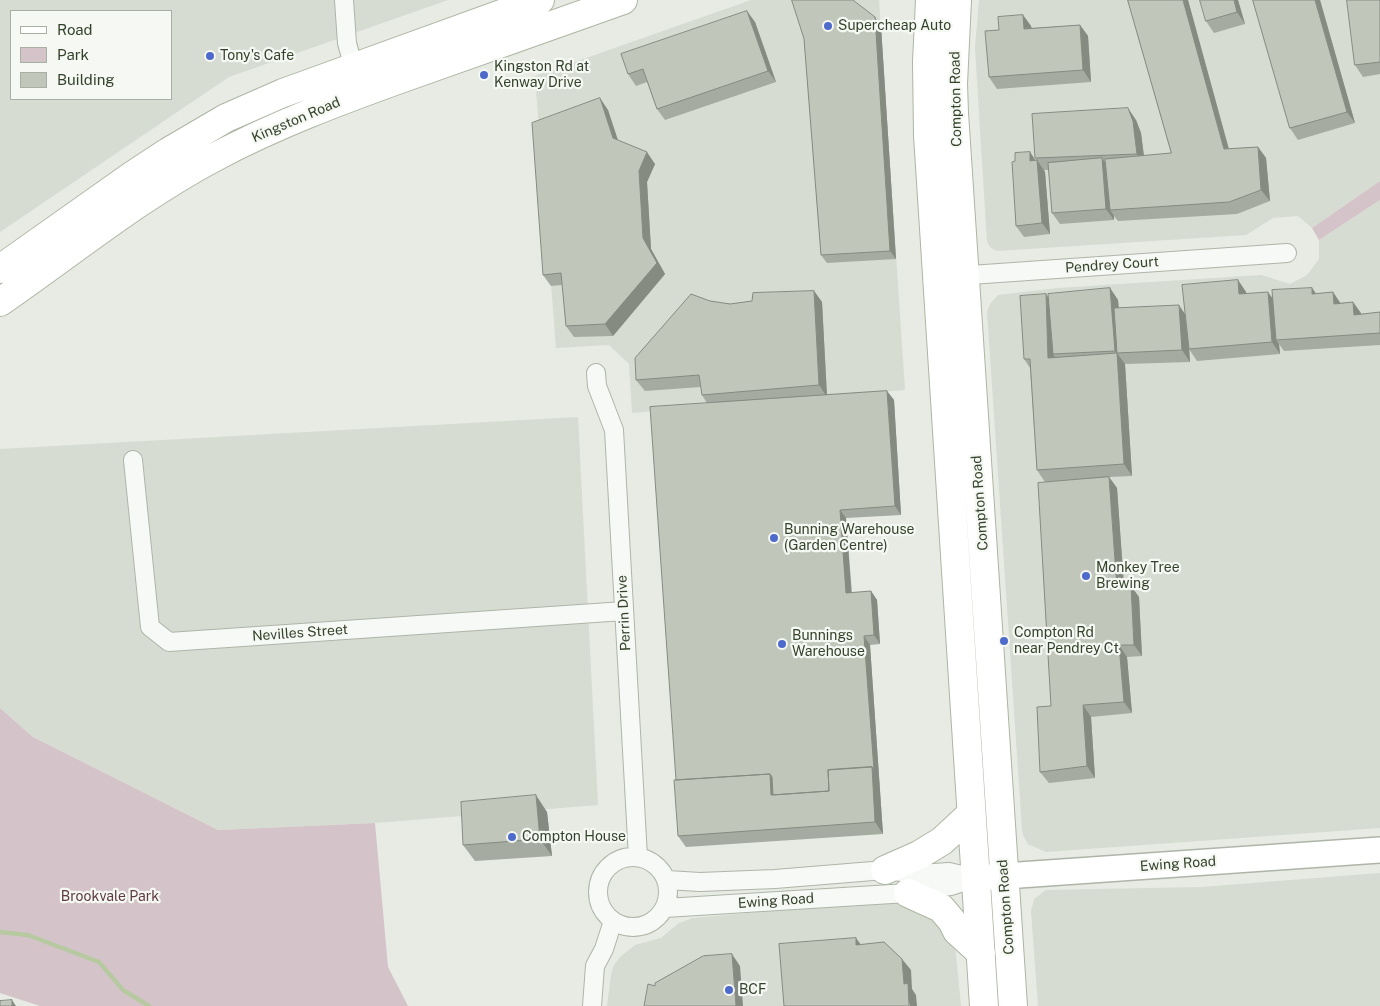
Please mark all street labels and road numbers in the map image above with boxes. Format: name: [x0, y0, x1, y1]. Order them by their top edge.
street label: Compton Road: [947, 51, 965, 147]
street label: Kingston Road: [249, 94, 343, 146]
street label: Pendrey Court: [1065, 253, 1159, 277]
street label: Compton Road: [968, 455, 992, 551]
street label: Perrin Drive: [614, 575, 634, 651]
street label: Nevilles Street: [252, 621, 348, 645]
street label: Ewing Road: [1139, 853, 1217, 875]
street label: Compton Road: [994, 859, 1018, 955]
street label: Ewing Road: [737, 890, 815, 912]

